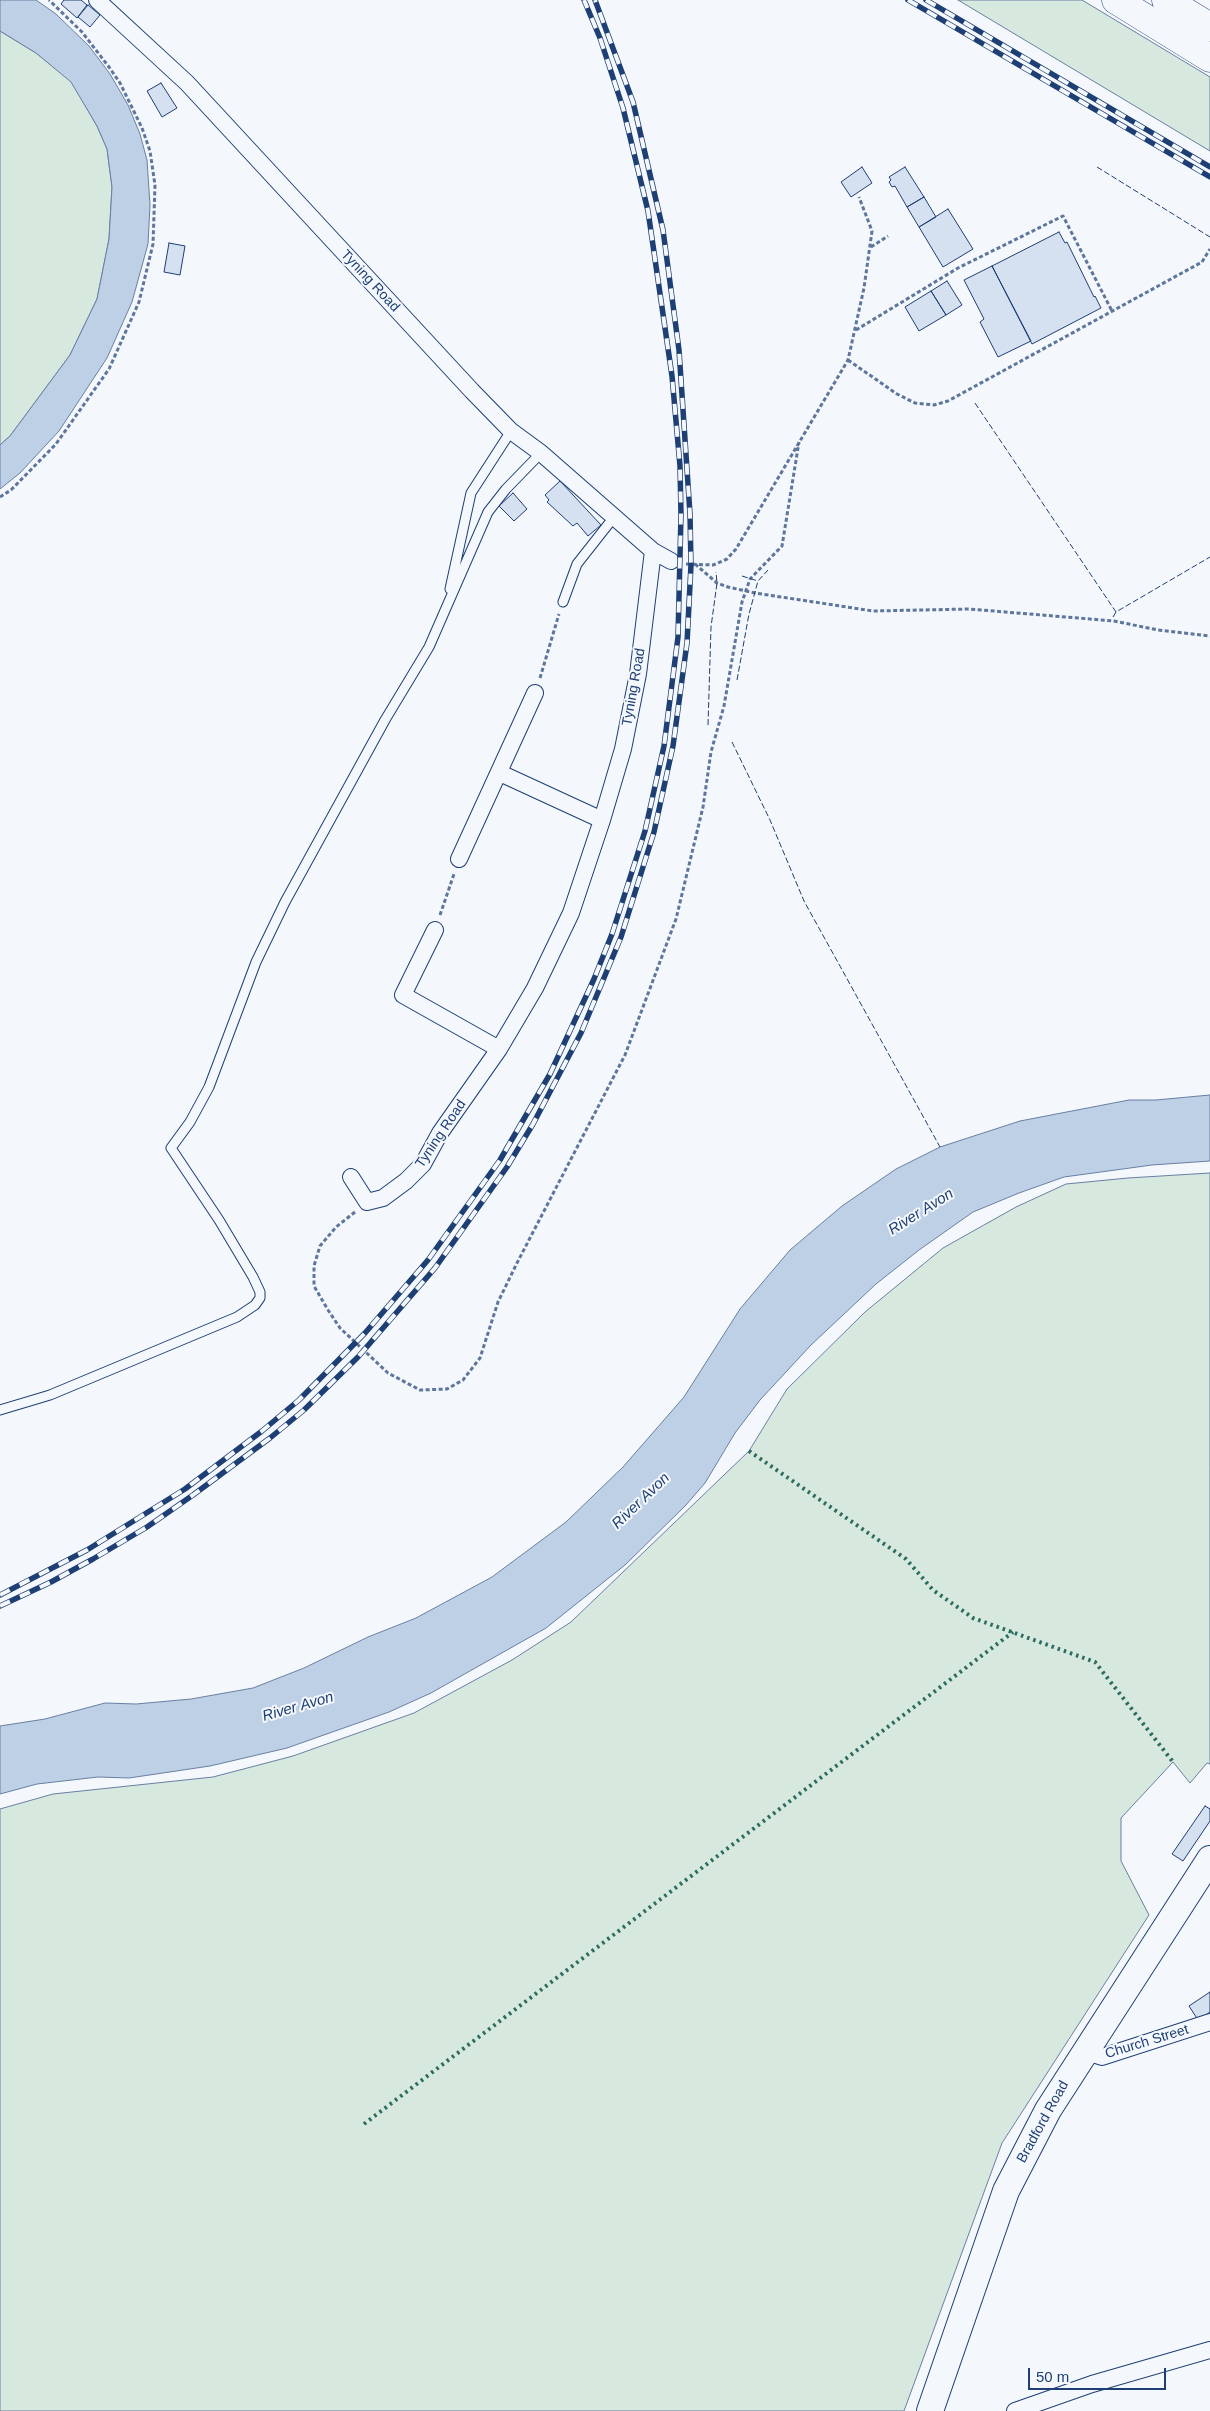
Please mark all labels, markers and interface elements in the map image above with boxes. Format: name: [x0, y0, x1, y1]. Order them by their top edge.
street label: Tyning Road: [337, 247, 403, 315]
street label: Tyning Road: [619, 647, 649, 727]
street label: Tyning Road: [412, 1097, 470, 1171]
water label: River Avon: [885, 1185, 957, 1239]
water label: River Avon: [608, 1469, 674, 1533]
water label: River Avon: [260, 1688, 336, 1726]
street label: Church Street: [1103, 2021, 1191, 2063]
street label: Bradford Road: [1014, 2078, 1072, 2166]
scale bar: [1030, 2358, 1168, 2390]
text: 50 m: [1036, 2368, 1069, 2385]

